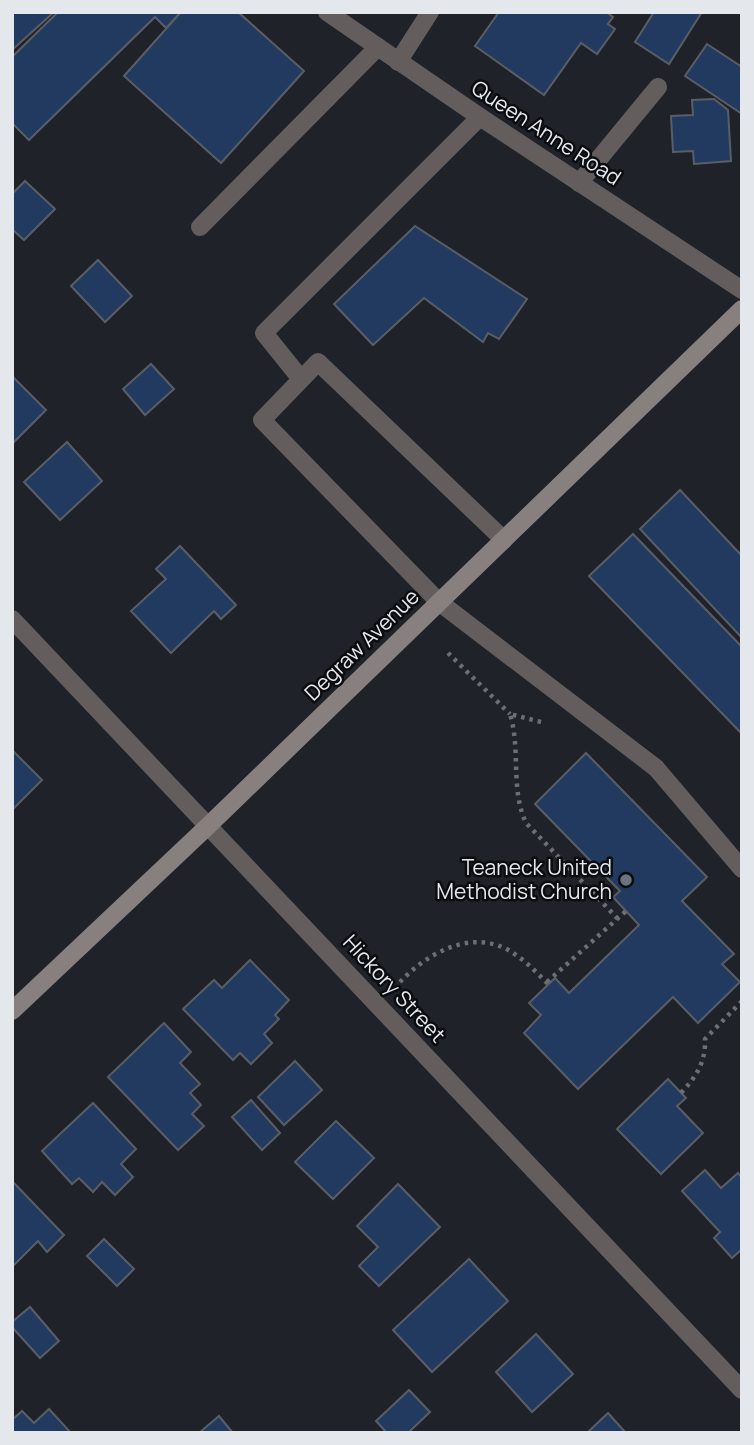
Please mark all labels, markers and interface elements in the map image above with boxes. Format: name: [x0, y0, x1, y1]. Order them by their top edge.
street label: Queen Anne Road: [466, 73, 627, 191]
street label: Degraw Avenue: [298, 582, 425, 706]
place label: Teaneck United Methodist Church: [436, 853, 612, 905]
marker: Teaneck United Methodist Church: [618, 872, 634, 888]
street label: Hickory Street: [337, 928, 452, 1048]

